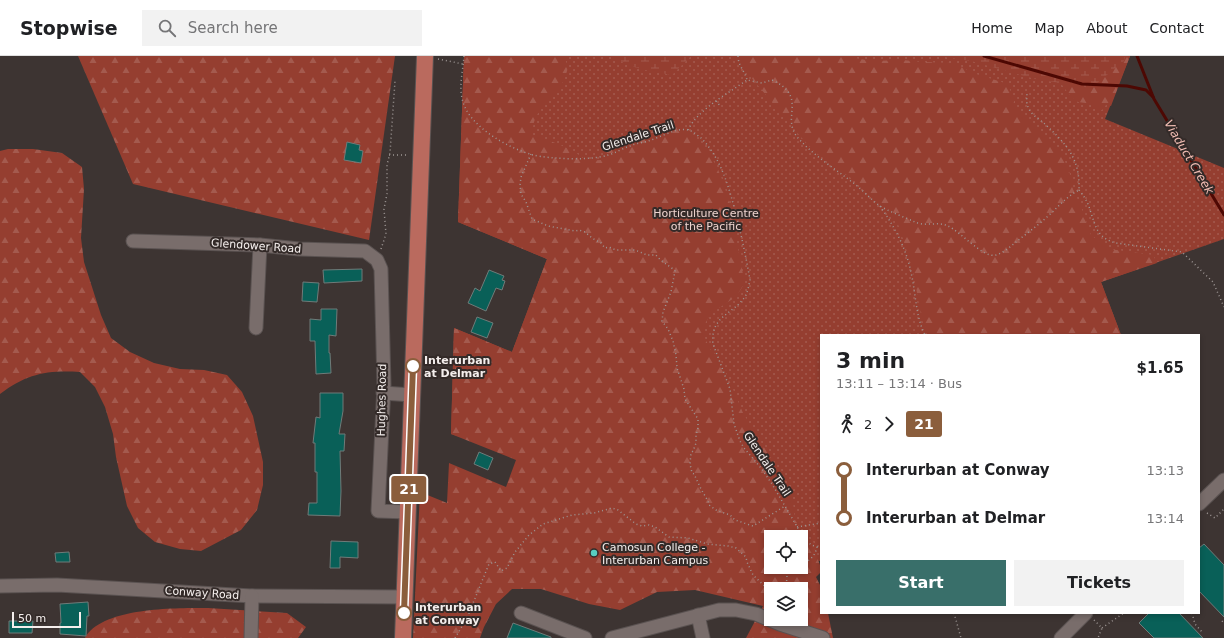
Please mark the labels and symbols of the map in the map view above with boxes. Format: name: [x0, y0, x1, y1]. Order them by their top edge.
water label: Viaduct Creek: [1161, 117, 1217, 198]
street label: Glendale Trail: [600, 118, 676, 154]
park label: Horticulture Centre of the Pacific: [653, 207, 759, 233]
street label: Glendower Road: [210, 236, 302, 256]
place label: Interurban at Delmar: [424, 354, 490, 380]
marker: Interurban at Delmar: [405, 358, 421, 374]
street label: Hughes Road: [375, 363, 389, 437]
street label: Glendale Trail: [741, 429, 793, 499]
line badge: 21: [391, 476, 427, 502]
place label: Camosun College - Interurban Campus: [602, 541, 709, 567]
marker: Camosun College - Interurban Campus: [589, 548, 599, 558]
street label: Conway Road: [164, 584, 240, 602]
place label: Interurban at Conway: [415, 601, 481, 627]
marker: Interurban at Conway: [396, 605, 412, 621]
scale bar: [12, 610, 81, 629]

